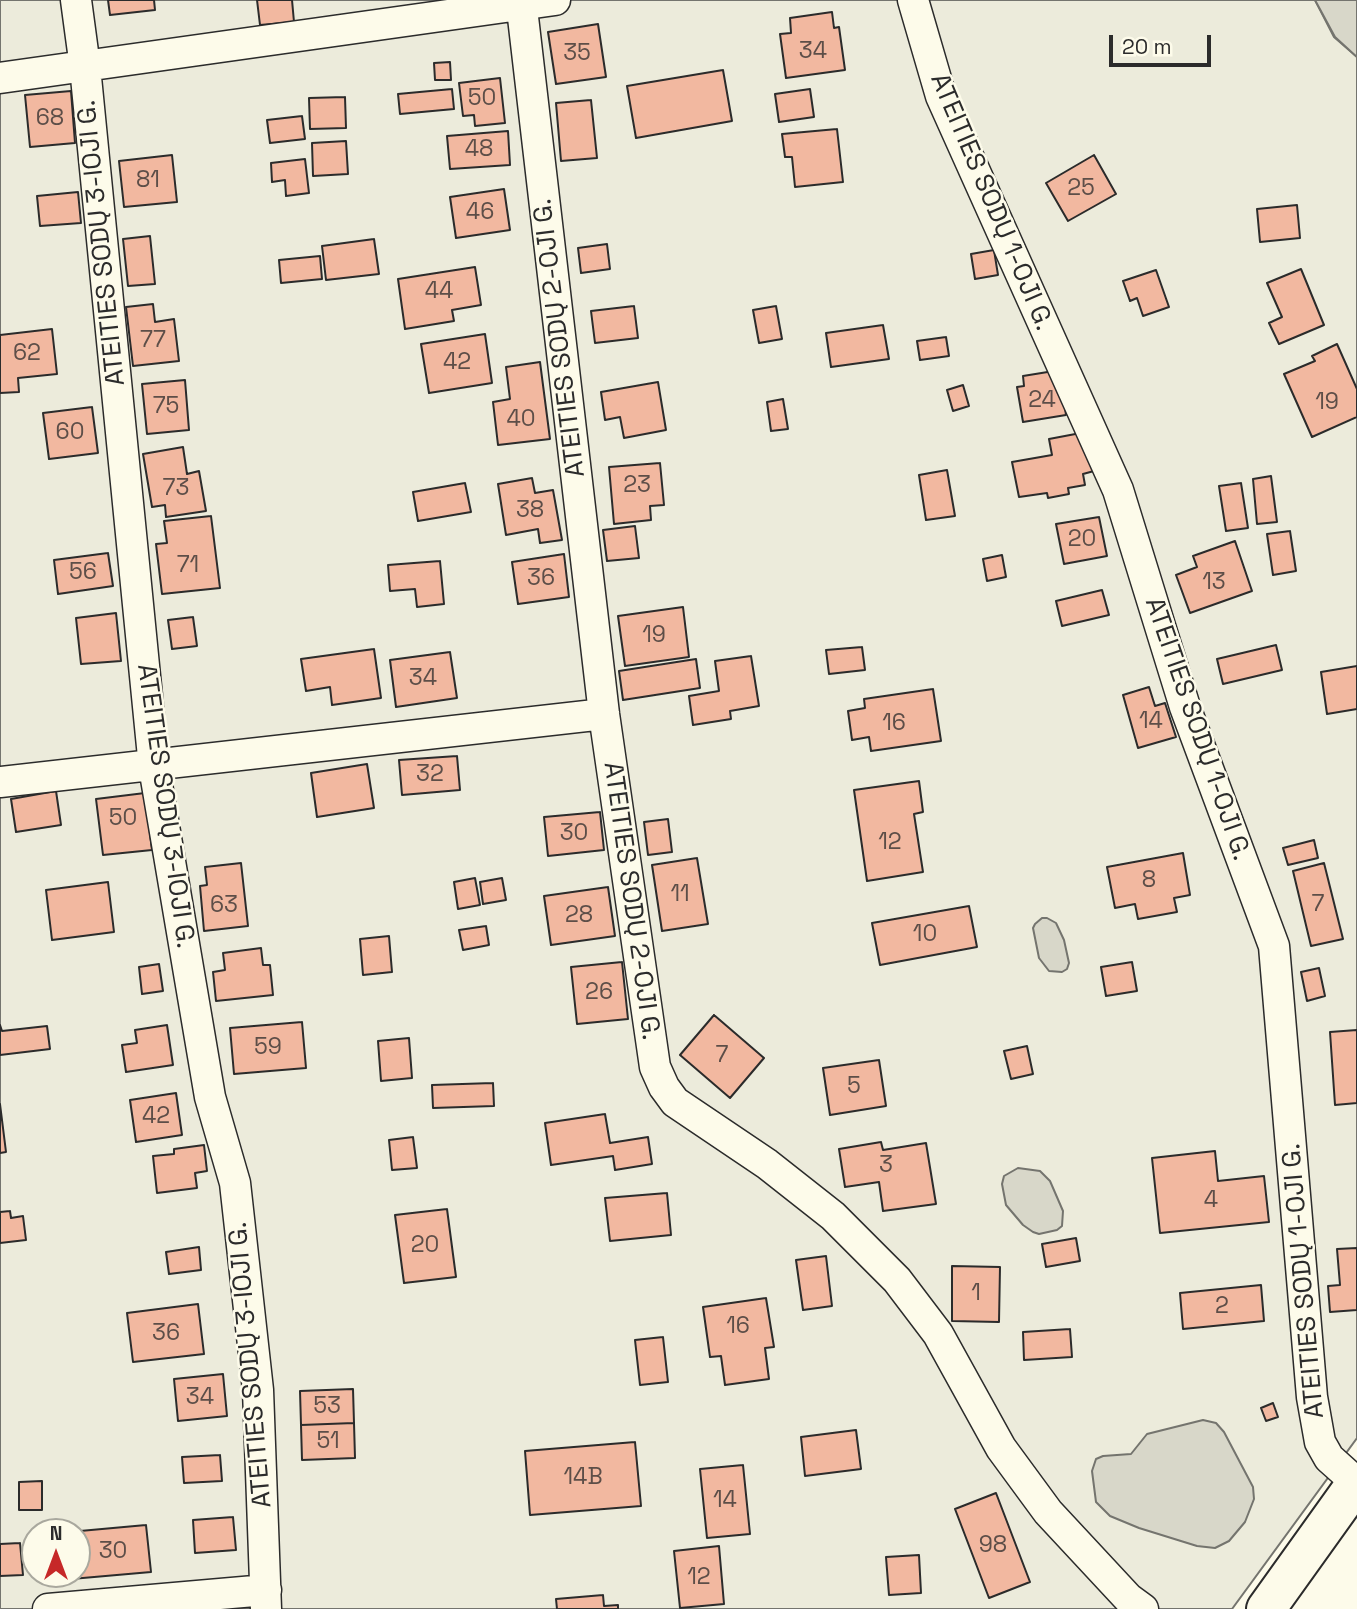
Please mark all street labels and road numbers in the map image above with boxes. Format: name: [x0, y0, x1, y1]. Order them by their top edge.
street label: ATEITIES SODŲ 1-OJI G.: [923, 69, 1059, 335]
street label: ATEITIES SODŲ 3-IOJI G.: [71, 99, 133, 387]
street label: ATEITIES SODŲ 2-OJI G.: [527, 197, 593, 479]
street label: ATEITIES SODŲ 1-OJI G.: [1137, 594, 1257, 864]
street label: ATEITIES SODŲ 3-IOJI G.: [130, 662, 200, 950]
street label: ATEITIES SODŲ 2-OJI G.: [596, 760, 666, 1042]
street label: ATEITIES SODŲ 1-OJI G.: [1276, 1142, 1332, 1420]
street label: ATEITIES SODŲ 3-IOJI G.: [223, 1221, 279, 1509]

